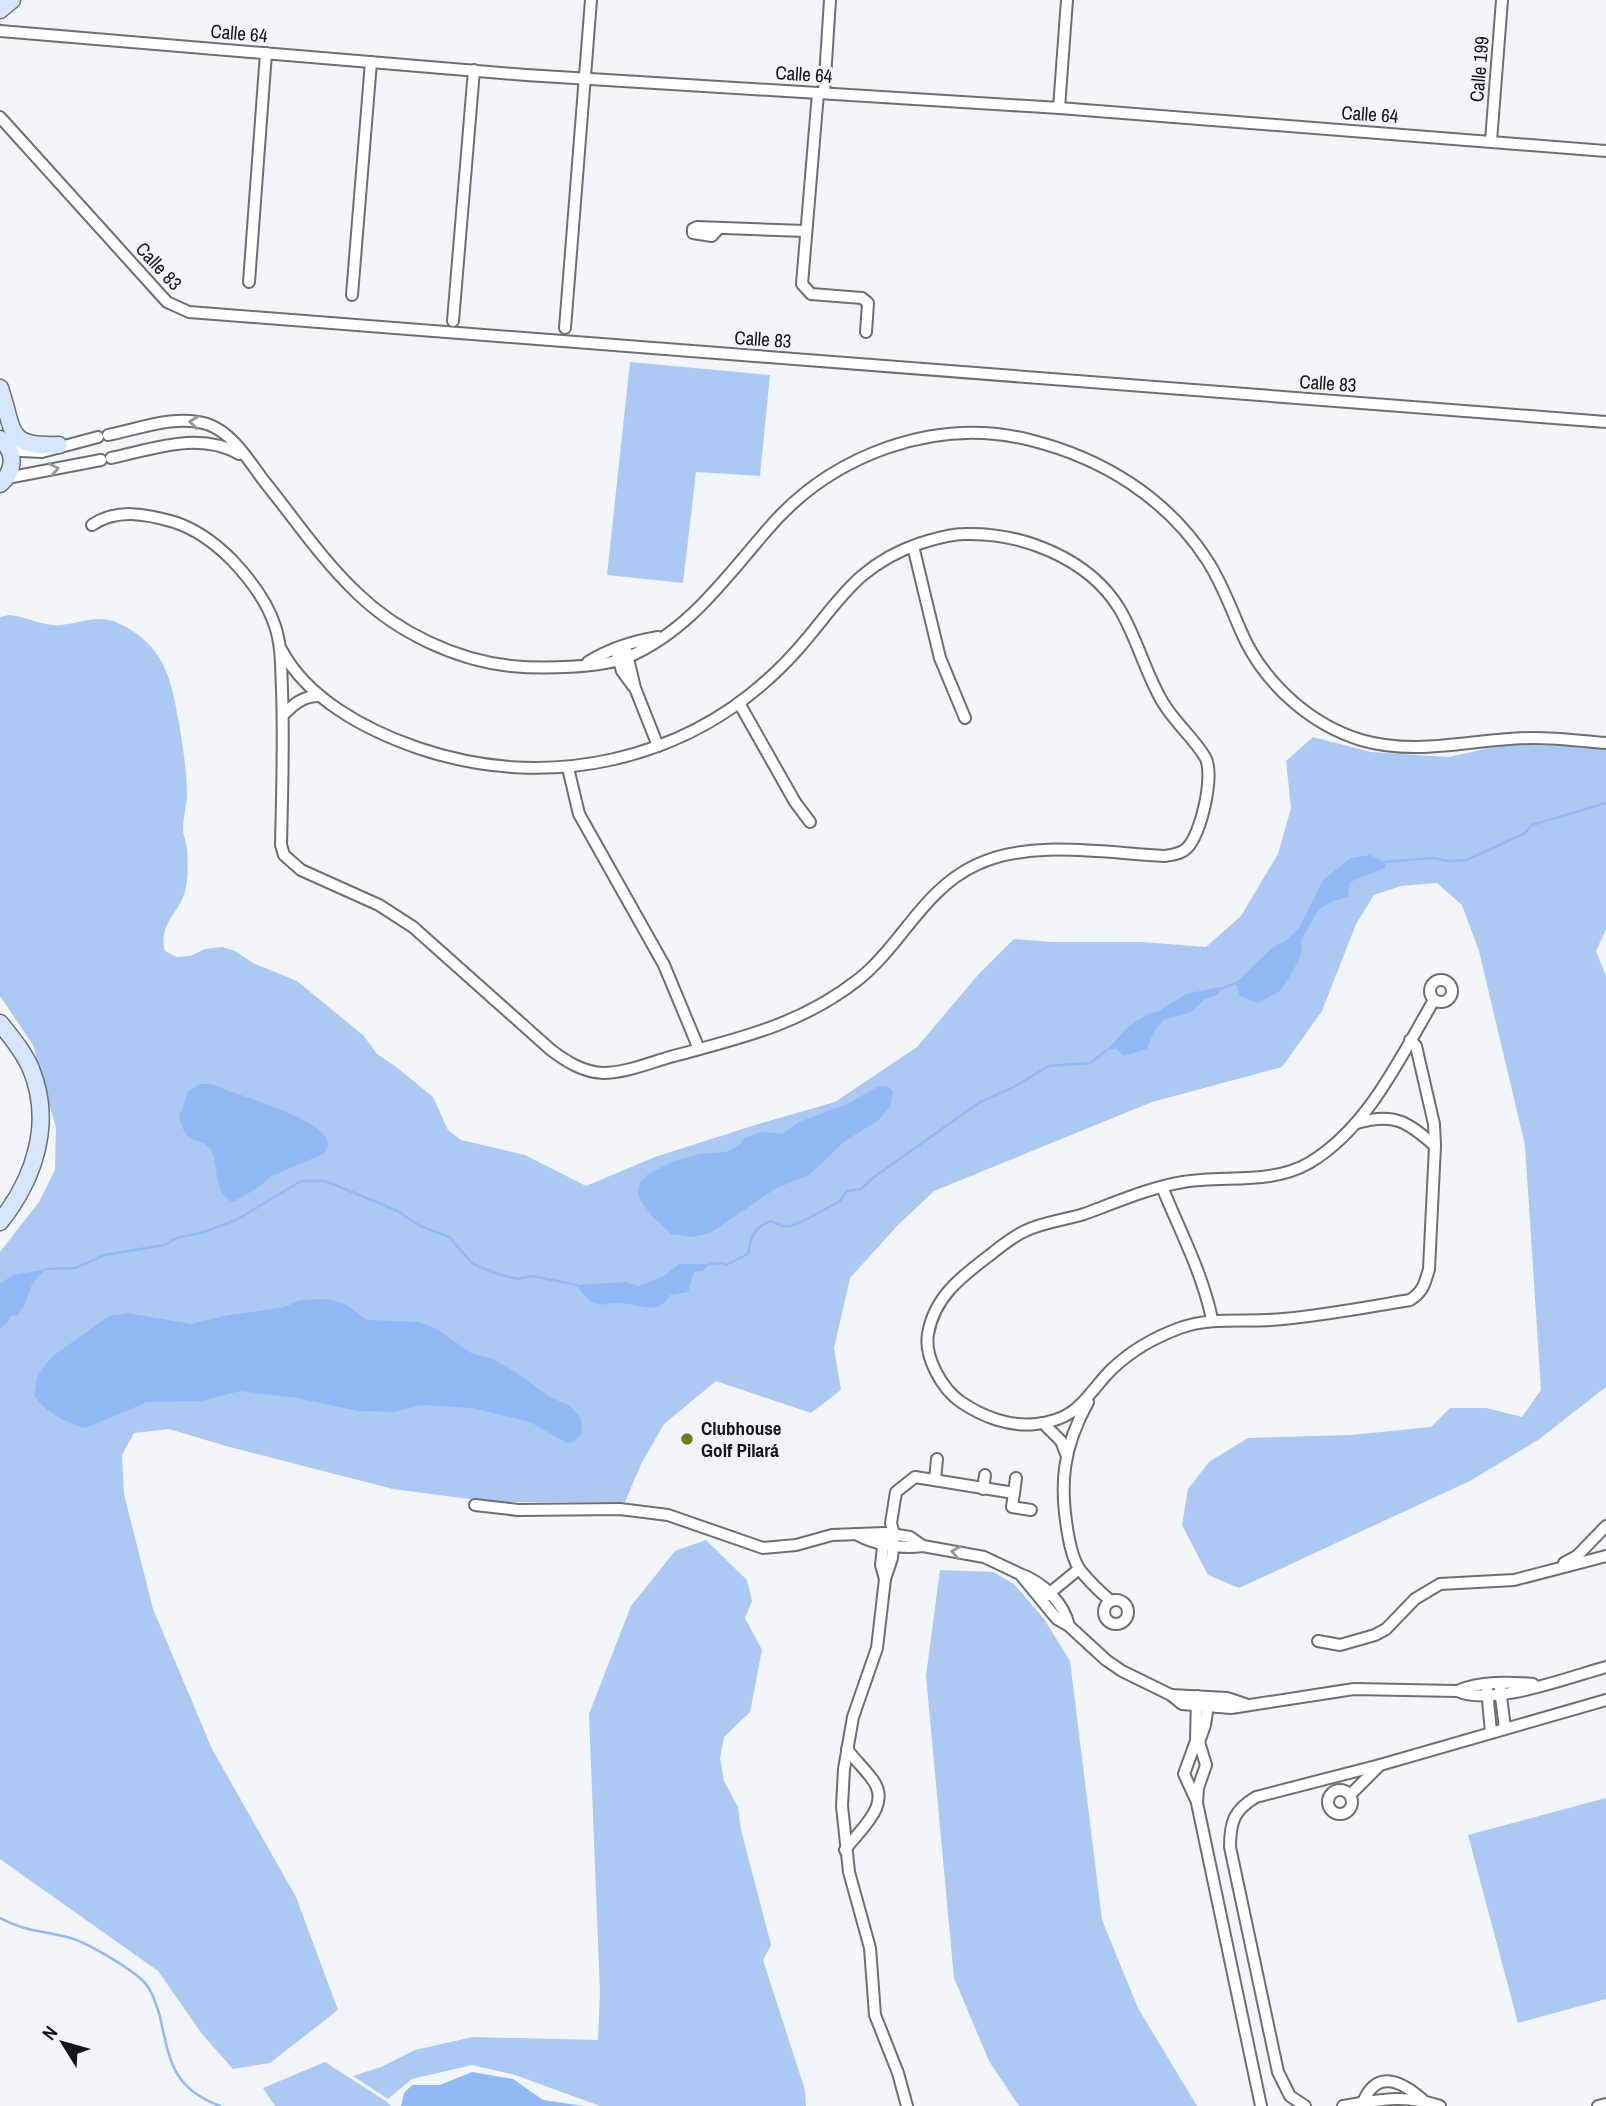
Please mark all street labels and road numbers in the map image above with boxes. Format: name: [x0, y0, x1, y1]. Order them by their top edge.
street label: Calle 64: [209, 18, 269, 48]
street label: Calle 199: [1463, 35, 1495, 103]
street label: Calle 64: [775, 59, 834, 89]
street label: Calle 64: [1341, 99, 1400, 129]
street label: Calle 83: [130, 236, 188, 296]
street label: Calle 83: [734, 324, 792, 354]
street label: Calle 83: [1299, 368, 1357, 398]

